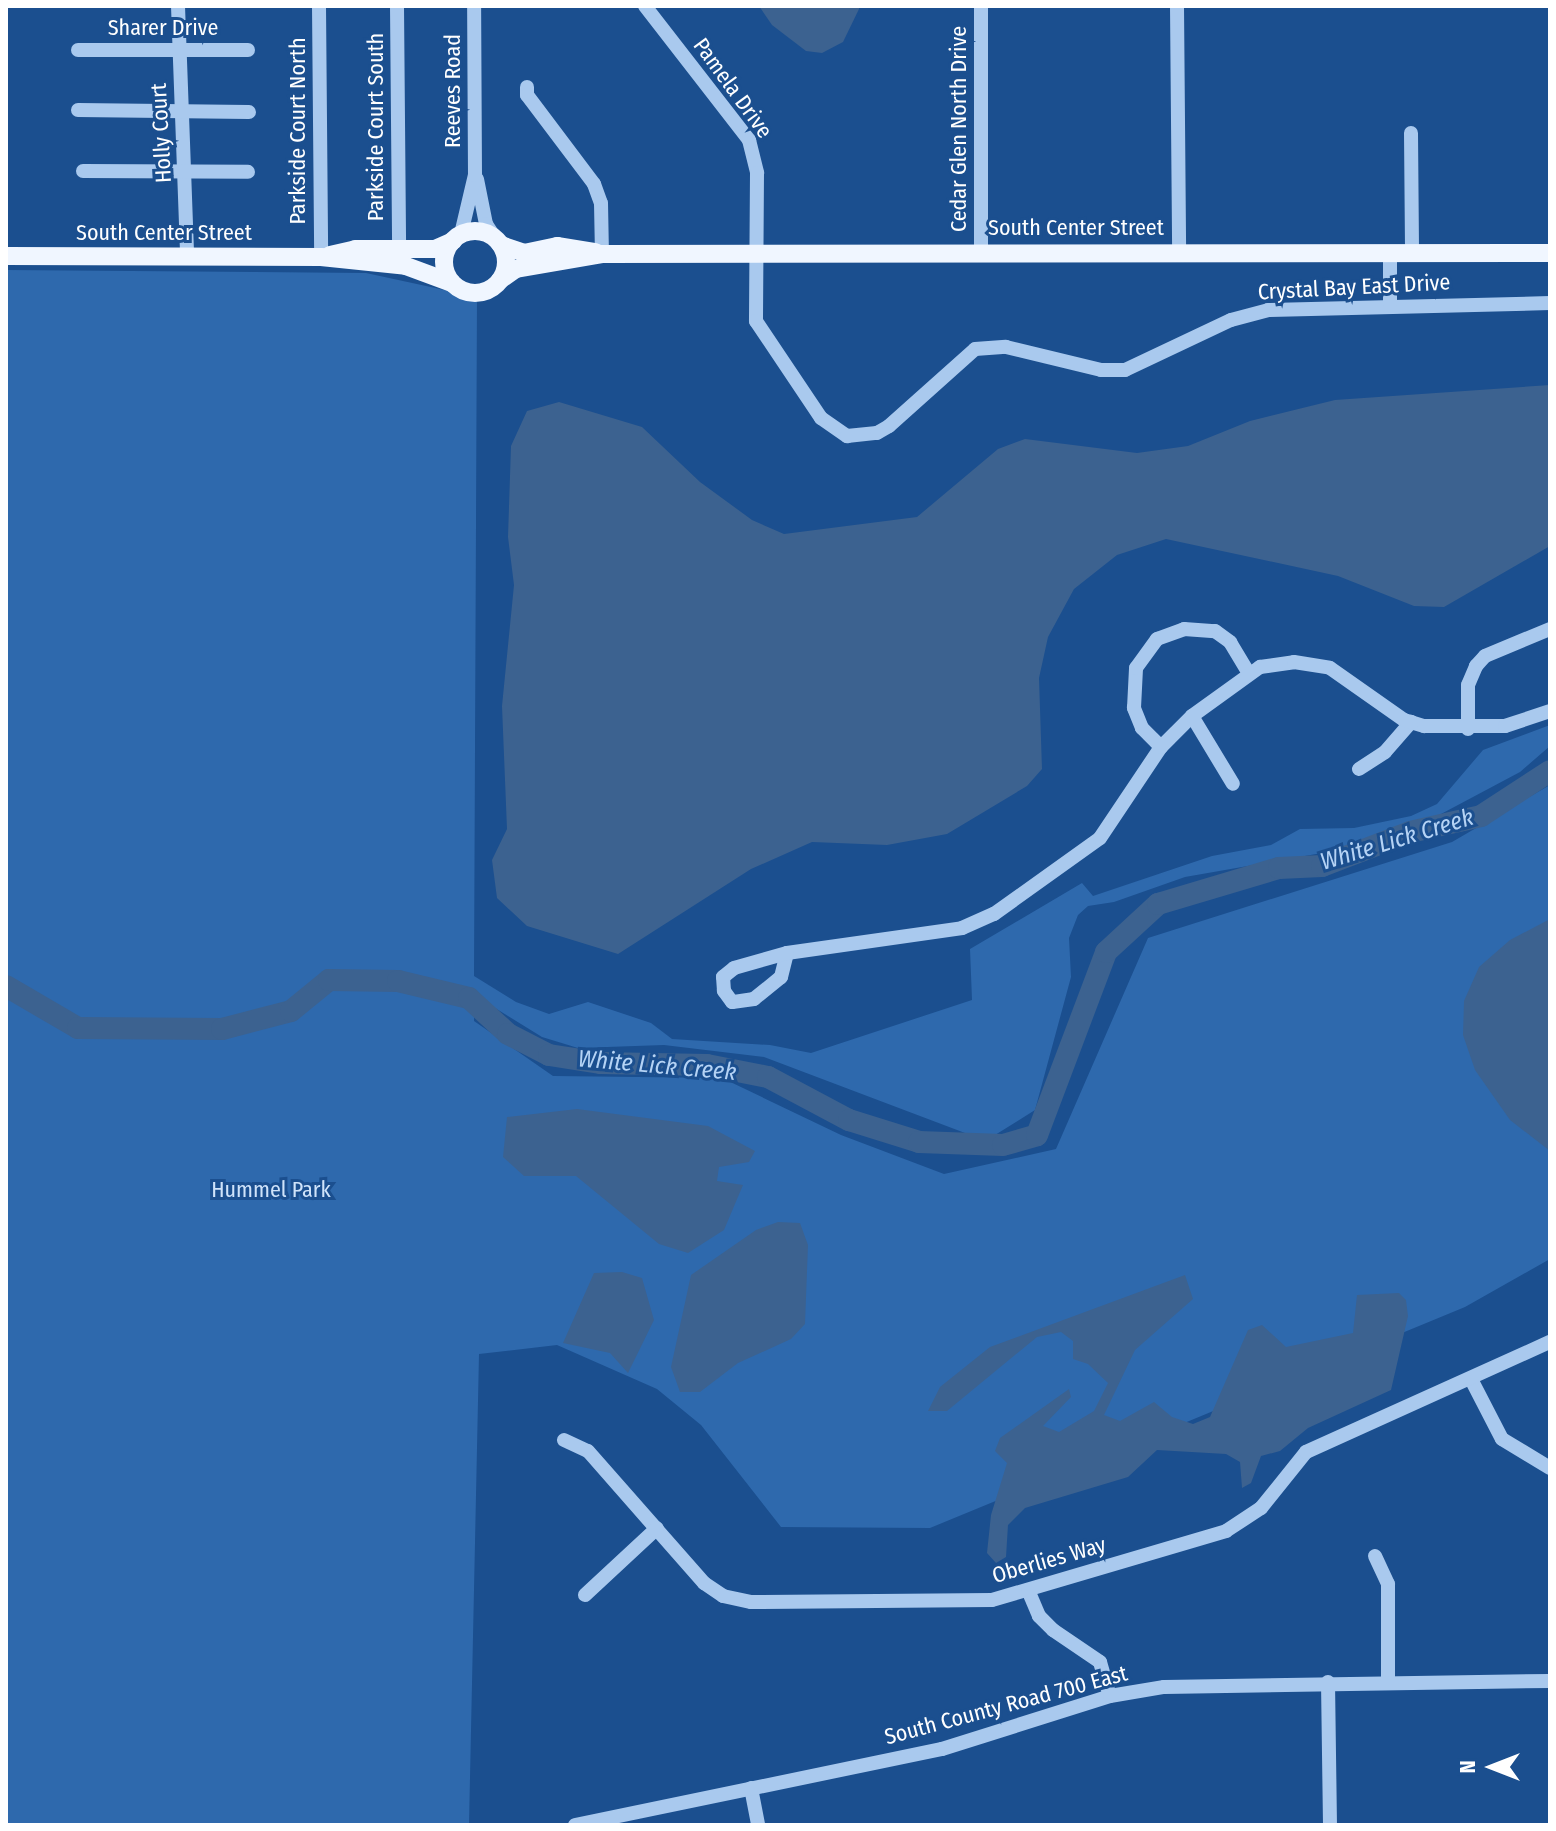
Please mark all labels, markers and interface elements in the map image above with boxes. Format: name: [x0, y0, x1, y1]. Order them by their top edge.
street label: Sharer Drive: [108, 15, 218, 41]
street label: Cedar Glen North Drive: [946, 26, 972, 232]
street label: Parkside Court South: [363, 33, 389, 221]
street label: Pamela Drive: [688, 33, 778, 143]
street label: Reeves Road: [440, 34, 466, 148]
street label: Parkside Court North: [285, 38, 311, 224]
street label: Holly Court: [145, 82, 177, 184]
street label: South Center Street: [988, 215, 1164, 241]
street label: South Center Street: [76, 220, 252, 246]
street label: Crystal Bay East Drive: [1257, 269, 1451, 305]
water label: White Lick Creek: [1317, 803, 1477, 877]
water label: White Lick Creek: [577, 1045, 737, 1087]
park label: Hummel Park: [211, 1177, 331, 1203]
street label: Oberlies Way: [989, 1531, 1109, 1589]
street label: South County Road 700 East: [882, 1660, 1130, 1750]
north arrow: [1452, 1727, 1532, 1807]
text: N: [1454, 1760, 1481, 1774]

